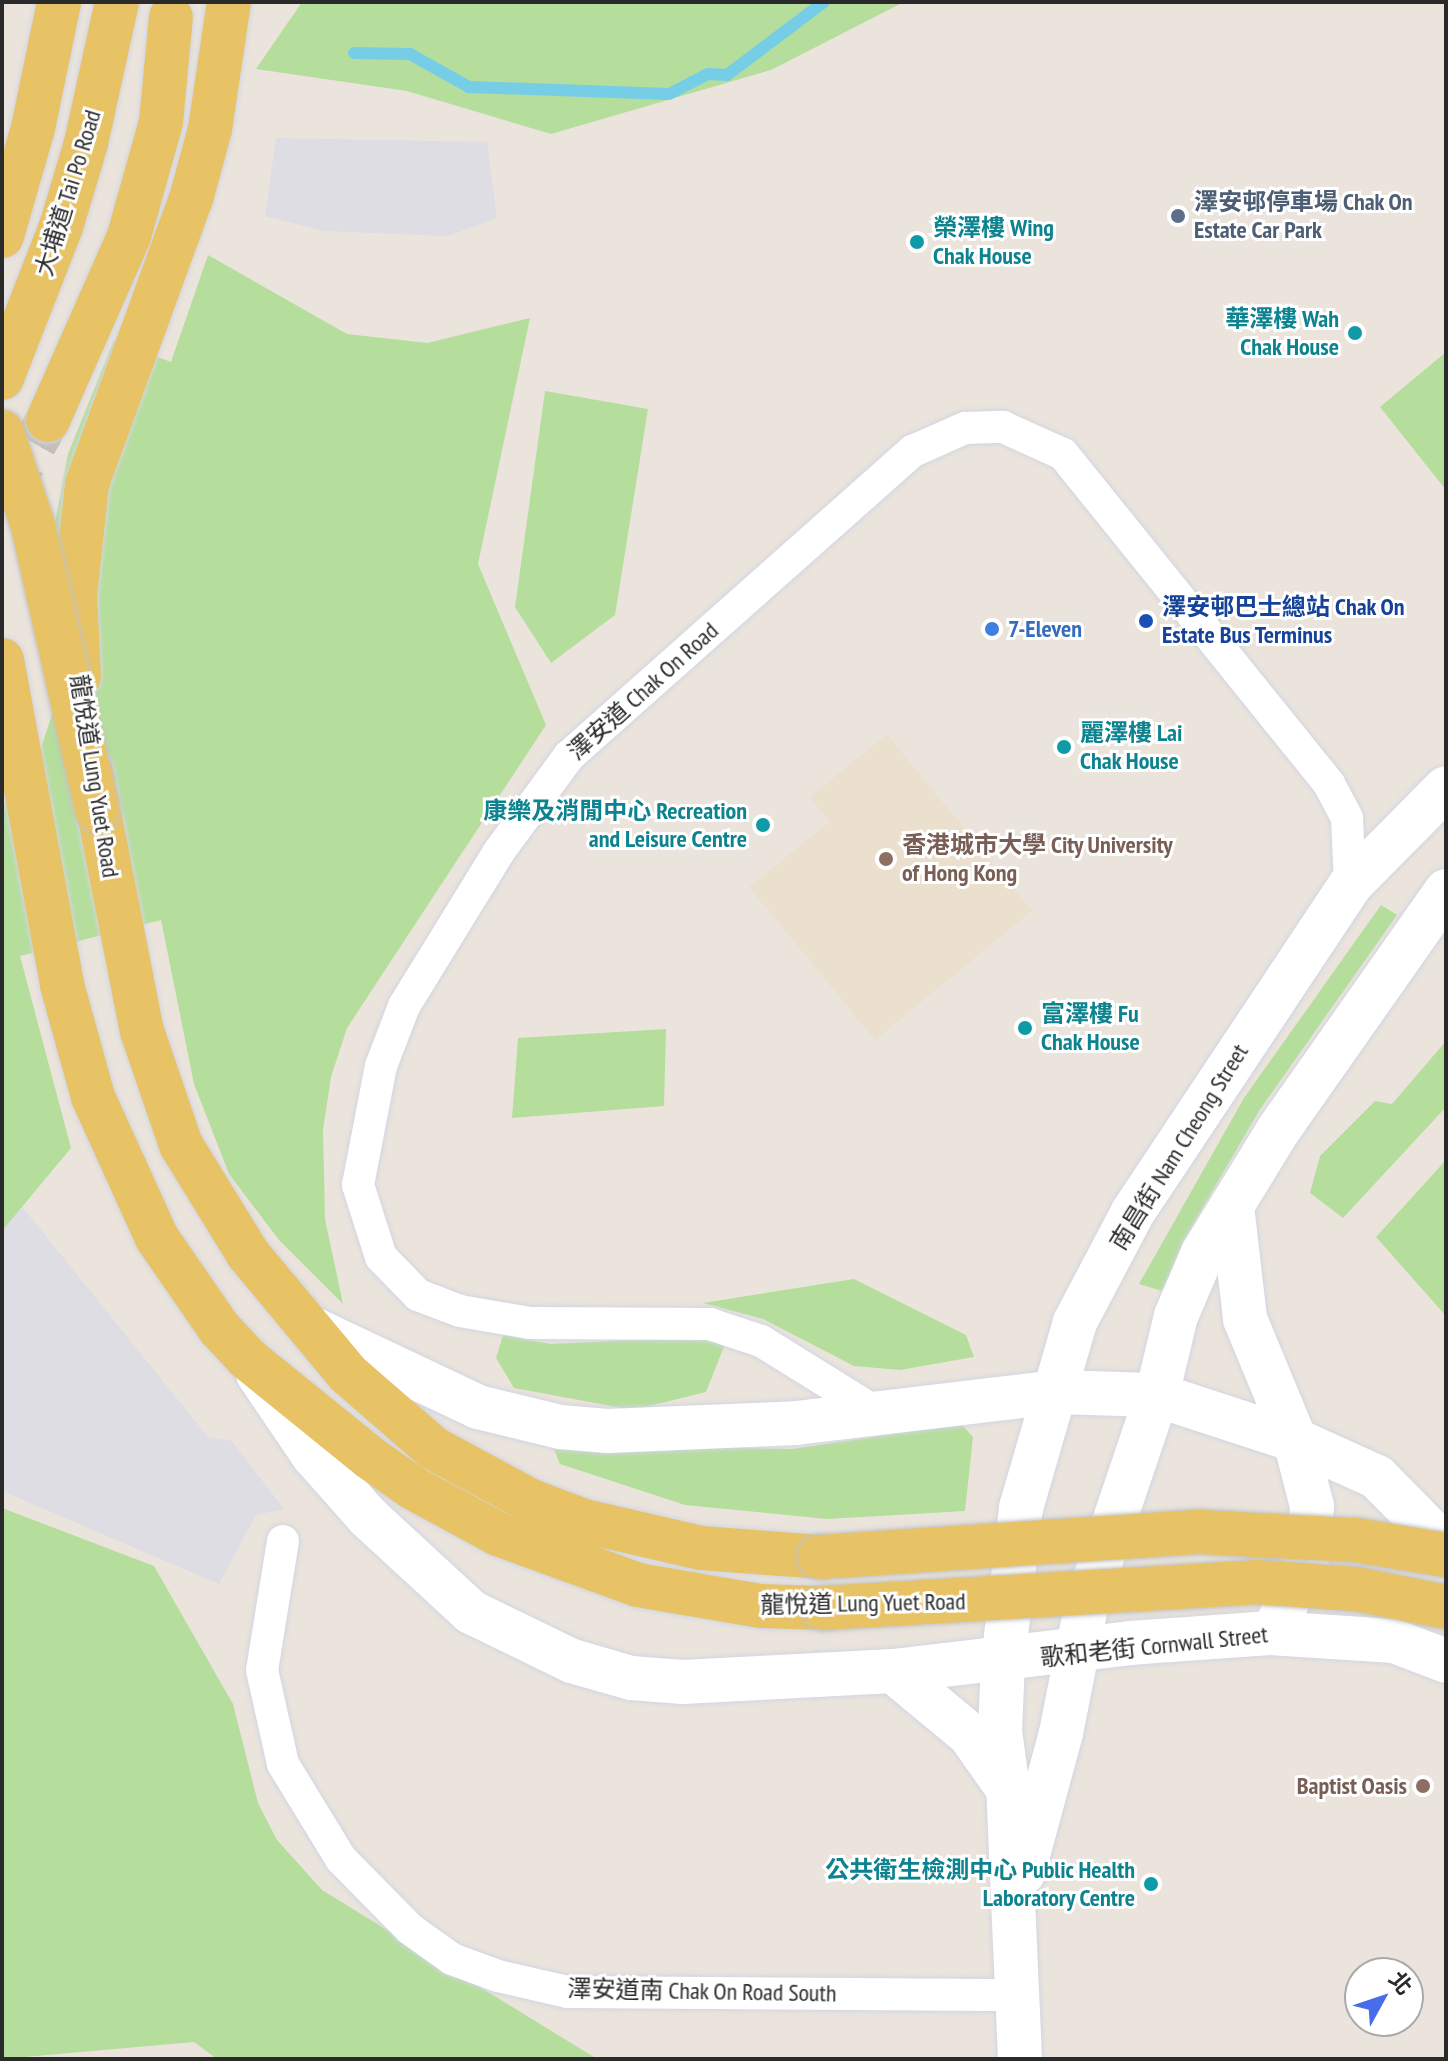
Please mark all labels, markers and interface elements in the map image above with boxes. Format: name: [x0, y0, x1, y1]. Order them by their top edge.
street label: 大埔道 Tai Po Road: [29, 106, 107, 280]
place label: 澤安邨停車場 Chak On Estate Car Park: [1194, 188, 1413, 244]
marker: 澤安邨停車場 Chak On Estate Car Park: [1169, 207, 1187, 225]
place label: 榮澤樓 Wing Chak House: [933, 214, 1054, 270]
marker: 榮澤樓 Wing Chak House: [908, 233, 926, 251]
place label: 華澤樓 Wah Chak House: [1225, 305, 1339, 361]
marker: 華澤樓 Wah Chak House: [1346, 324, 1364, 342]
place label: 澤安邨巴士總站 Chak On Estate Bus Terminus: [1162, 593, 1405, 649]
marker: 澤安邨巴士總站 Chak On Estate Bus Terminus: [1137, 612, 1155, 630]
place label: 7-Eleven: [1008, 615, 1082, 643]
street label: 澤安道 Chak On Road: [562, 616, 724, 766]
marker: 7-Eleven: [983, 620, 1001, 638]
street label: 龍悅道 Lung Yuet Road: [65, 672, 125, 880]
place label: 麗澤樓 Lai Chak House: [1080, 719, 1182, 775]
marker: 麗澤樓 Lai Chak House: [1055, 738, 1073, 756]
place label: 康樂及消閒中心 Recreation and Leisure Centre: [483, 797, 747, 853]
marker: 康樂及消閒中心 Recreation and Leisure Centre: [754, 816, 772, 834]
place label: 香港城市大學 City University of Hong Kong: [902, 831, 1173, 887]
marker: 香港城市大學 City University of Hong Kong: [877, 850, 895, 868]
place label: 富澤樓 Fu Chak House: [1041, 1000, 1140, 1056]
marker: 富澤樓 Fu Chak House: [1016, 1019, 1034, 1037]
street label: 南昌街 Nam Cheong Street: [1104, 1039, 1254, 1255]
street label: 龍悅道 Lung Yuet Road: [760, 1587, 966, 1619]
street label: 歌和老街 Cornwall Street: [1039, 1620, 1269, 1672]
place label: Baptist Oasis: [1297, 1772, 1407, 1800]
marker: Baptist Oasis: [1414, 1777, 1432, 1795]
place label: 公共衛生檢測中心 Public Health Laboratory Centre: [825, 1856, 1135, 1912]
marker: 公共衛生檢測中心 Public Health Laboratory Centre: [1142, 1875, 1160, 1893]
north arrow: [1344, 1957, 1424, 2037]
text: 北: [1383, 1965, 1419, 2000]
street label: 澤安道南 Chak On Road South: [567, 1974, 837, 2008]

